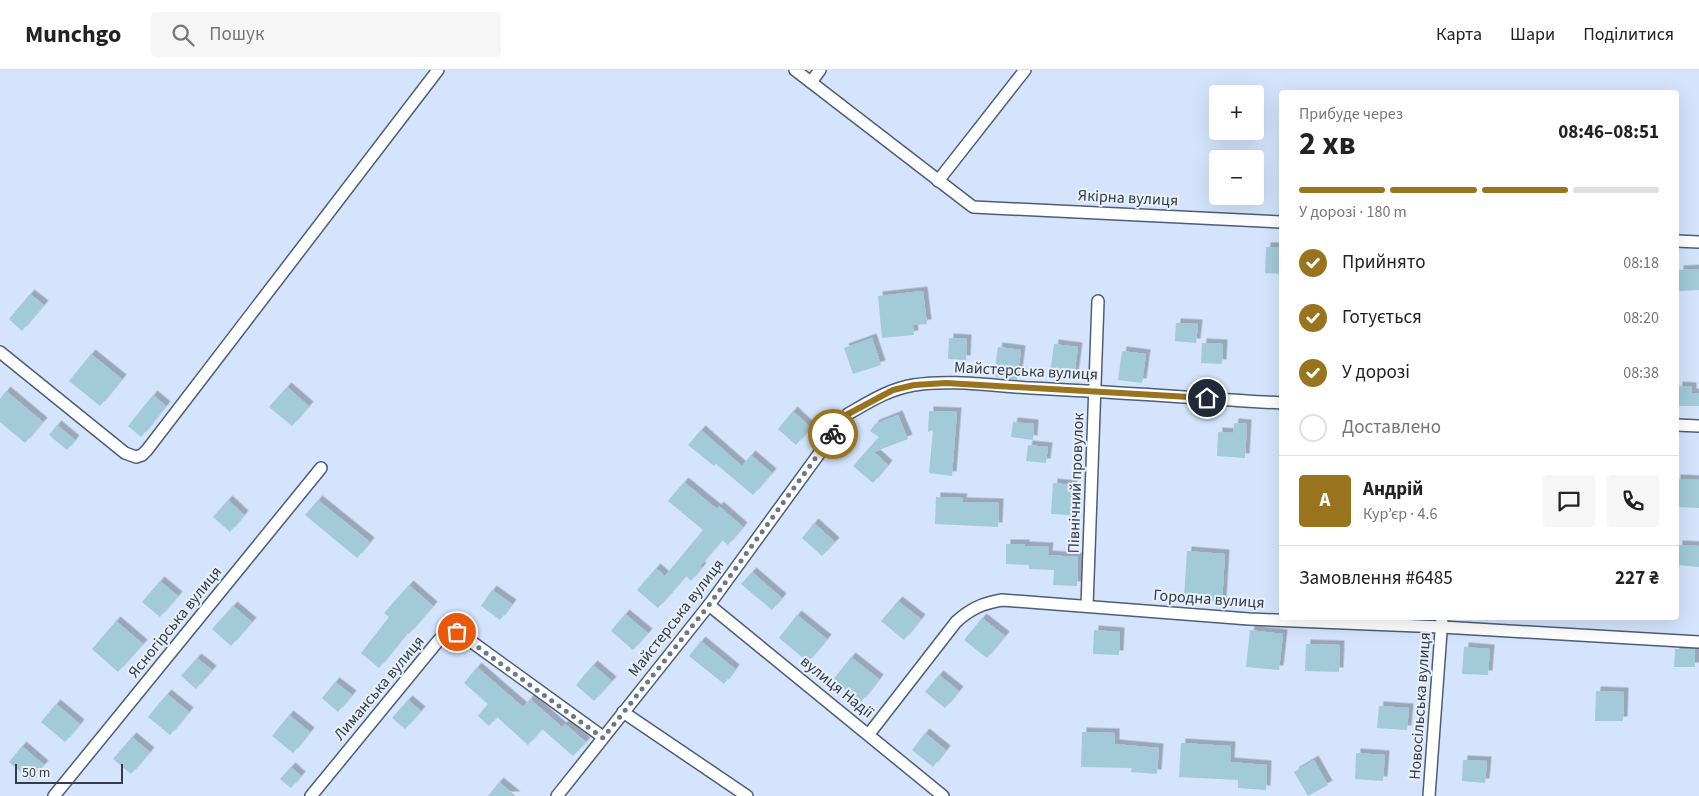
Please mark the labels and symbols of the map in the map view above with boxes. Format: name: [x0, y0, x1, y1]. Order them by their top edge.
street label: Якірна вулиця: [1077, 184, 1179, 212]
street label: Майстерська вулиця: [953, 356, 1099, 386]
pin: [1186, 377, 1228, 419]
courier: [808, 409, 858, 459]
street label: Північний провулок: [1063, 412, 1089, 554]
street label: Майстерська вулиця: [623, 554, 729, 682]
street label: Ясногірська вулиця: [123, 561, 227, 683]
street label: Городна вулиця: [1153, 584, 1265, 614]
pin: [436, 611, 478, 653]
street label: Лиманська вулиця: [329, 631, 429, 745]
street label: Новосільська вулиця: [1404, 632, 1436, 780]
street label: вулиця Надії: [796, 651, 878, 723]
scale bar: [15, 761, 122, 784]

